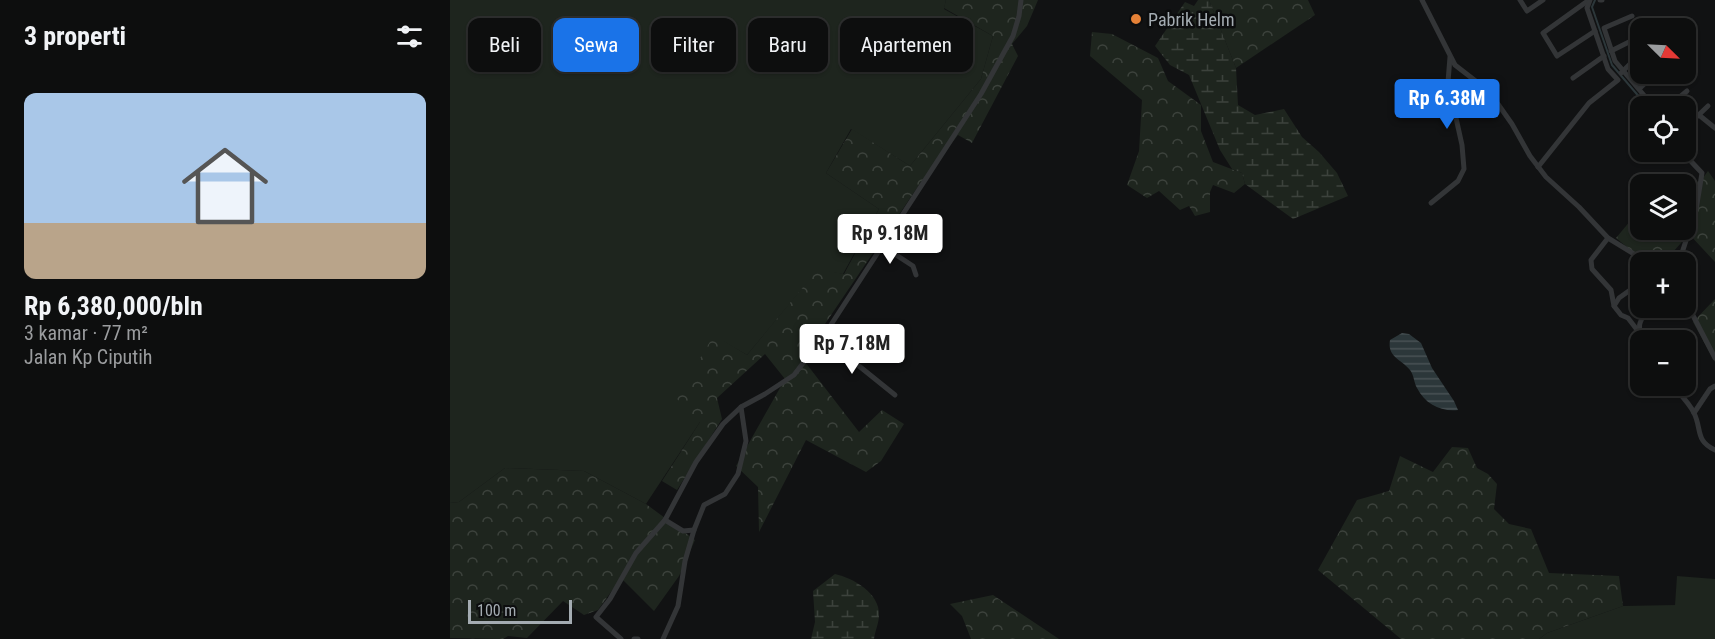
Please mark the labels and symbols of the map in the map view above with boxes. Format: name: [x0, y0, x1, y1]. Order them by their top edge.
place label: Pabrik Helm: [1148, 9, 1235, 30]
marker: Pabrik Helm: [1129, 12, 1143, 26]
north arrow: [1630, 18, 1696, 84]
pin: Rp 6.38M: [1385, 79, 1509, 130]
pin: Rp 9.18M: [828, 214, 952, 265]
pin: Rp 7.18M: [790, 324, 914, 375]
scale bar: [468, 597, 572, 624]

